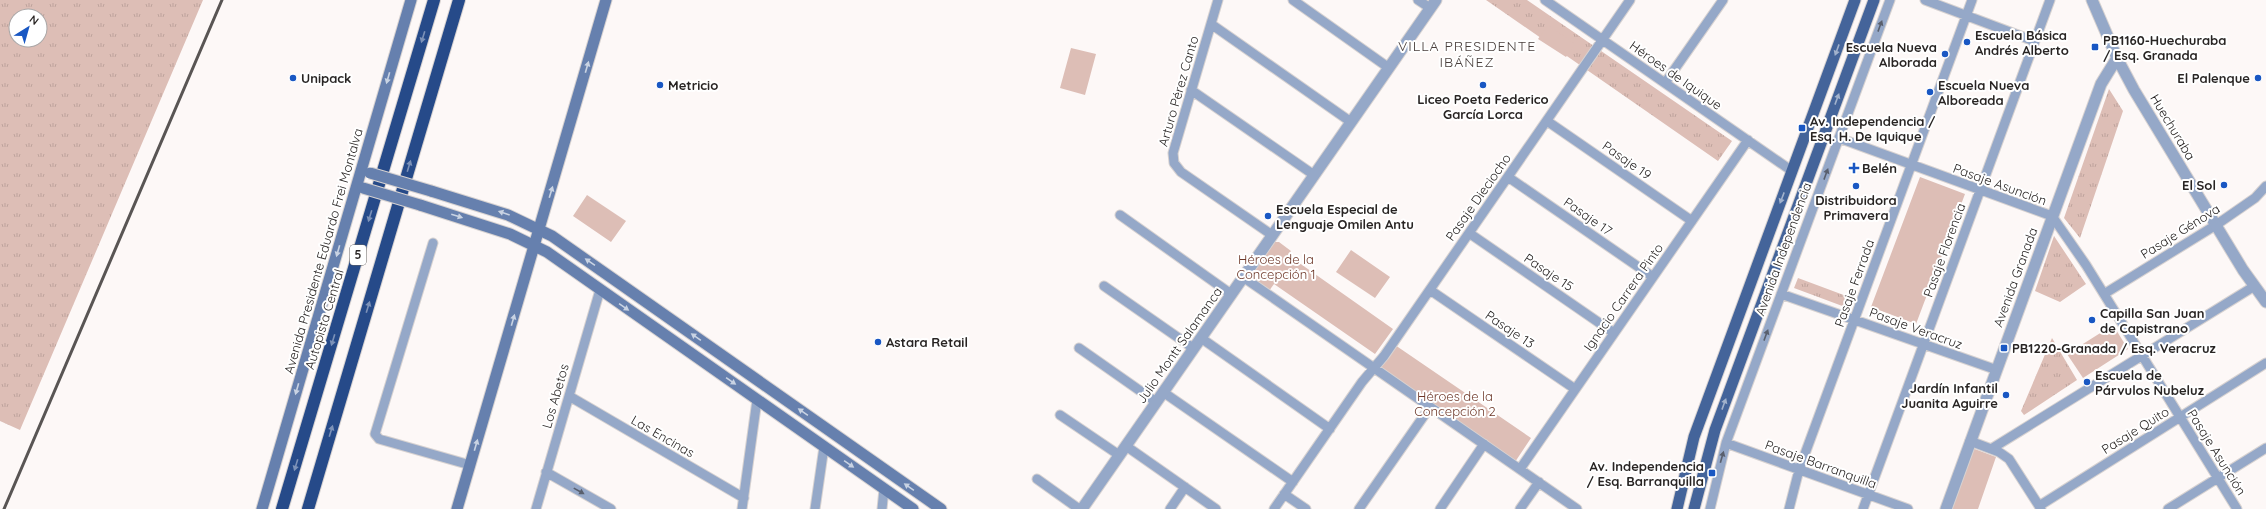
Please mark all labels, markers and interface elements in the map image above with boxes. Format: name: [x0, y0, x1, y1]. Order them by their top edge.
north arrow: [8, 8, 48, 48]
text: N: [27, 12, 41, 28]
one-way arrow: [1878, 19, 1884, 31]
place label: Escuela Básica Andrés Alberto: [1975, 27, 2069, 58]
one-way arrow: [420, 32, 426, 44]
place label: PB1160-Huechuraba / Esq. Granada: [2103, 32, 2226, 63]
street label: Arturo Pérez Canto: [1155, 34, 1201, 148]
district label: VILLA PRESIDENTE IBÁÑEZ: [1398, 37, 1536, 71]
street label: Héroes de Iquique: [1627, 37, 1725, 113]
marker: Escuela Básica Andrés Alberto: [1962, 37, 1972, 47]
place label: Escuela Nueva Alborada: [1846, 39, 1937, 70]
marker: PB1160-Huechuraba / Esq. Granada: [2090, 42, 2100, 52]
one-way arrow: [1833, 44, 1839, 56]
marker: Escuela Nueva Alborada: [1940, 49, 1950, 59]
one-way arrow: [584, 61, 590, 73]
place label: Unipack: [301, 70, 351, 86]
place label: El Palenque: [2177, 70, 2250, 86]
one-way arrow: [385, 72, 391, 84]
marker: Unipack: [288, 73, 298, 83]
marker: El Palenque: [2253, 73, 2263, 83]
place label: Metricio: [668, 77, 718, 93]
place label: Escuela Nueva Alboreada: [1938, 77, 2029, 108]
marker: Metricio: [655, 80, 665, 90]
marker: Liceo Poeta Federico García Lorca: [1478, 80, 1488, 90]
marker: Escuela Nueva Alboreada: [1925, 87, 1935, 97]
place label: Liceo Poeta Federico García Lorca: [1417, 91, 1549, 122]
street label: Huechuraba: [2147, 91, 2199, 163]
one-way arrow: [1835, 92, 1841, 104]
place label: Av. Independencia / Esq. H. De Iquique: [1810, 113, 1935, 144]
marker: Av. Independencia / Esq. H. De Iquique: [1797, 123, 1807, 133]
street label: Avenida Presidente Eduardo Frei Montalva: [280, 126, 366, 376]
street label: Pasaje 19: [1599, 137, 1655, 183]
street label: Pasaje Dieciocho: [1442, 150, 1514, 244]
one-way arrow: [406, 159, 412, 171]
place label: Belén: [1862, 160, 1897, 176]
street label: Pasaje Asunción: [1951, 160, 2049, 208]
marker: Belén: [1849, 163, 1859, 173]
one-way arrow: [1823, 167, 1829, 179]
place label: El Sol: [2182, 177, 2216, 193]
street label: Avenida Independencia: [1751, 180, 1815, 318]
marker: El Sol: [2219, 180, 2229, 190]
marker: Distribuidora Primavera: [1851, 181, 1861, 191]
one-way arrow: [548, 186, 554, 198]
one-way arrow: [1779, 192, 1785, 204]
place label: Distribuidora Primavera: [1815, 192, 1897, 223]
street label: Pasaje 17: [1561, 194, 1616, 239]
street label: Pasaje Génova: [2137, 200, 2223, 262]
place label: Escuela Especial de Lenguaje Omilen Antu: [1276, 201, 1414, 232]
street label: Pasaje Florencia: [1920, 201, 1968, 299]
one-way arrow: [367, 210, 373, 222]
one-way arrow: [498, 210, 510, 216]
marker: Escuela Especial de Lenguaje Omilen Antu: [1263, 211, 1273, 221]
one-way arrow: [452, 213, 464, 219]
street label: Avenida Granada: [1990, 225, 2040, 329]
street label: Pasaje Ferrada: [1831, 237, 1877, 329]
street label: Ignacio Carrera Pinto: [1580, 240, 1666, 354]
one-way arrow: [335, 245, 341, 257]
road number: 5: [350, 245, 366, 265]
street label: Pasaje 15: [1521, 250, 1577, 294]
park label: Héroes de la Concepción 1: [1236, 251, 1316, 282]
one-way arrow: [584, 259, 596, 266]
street label: Autopista Central: [301, 267, 347, 371]
street label: Julio Montt Salamanca: [1133, 284, 1225, 406]
one-way arrow: [365, 300, 371, 312]
one-way arrow: [619, 303, 630, 311]
street label: Pasaje Veracruz: [1867, 304, 1965, 352]
place label: Capilla San Juan de Capistrano: [2100, 305, 2204, 336]
street label: Pasaje 13: [1482, 307, 1538, 351]
one-way arrow: [510, 314, 516, 326]
marker: Capilla San Juan de Capistrano: [2087, 315, 2097, 325]
one-way arrow: [1763, 329, 1769, 341]
one-way arrow: [691, 333, 702, 341]
one-way arrow: [330, 334, 336, 346]
place label: Astara Retail: [886, 334, 968, 350]
marker: Astara Retail: [873, 337, 883, 347]
place label: PB1220-Granada / Esq. Veracruz: [2012, 340, 2216, 356]
marker: PB1220-Granada / Esq. Veracruz: [1999, 343, 2009, 353]
street label: Los Abetos: [538, 362, 572, 430]
place label: Escuela de Párvulos Nubeluz: [2095, 367, 2204, 398]
one-way arrow: [726, 377, 736, 385]
marker: Escuela de Párvulos Nubeluz: [2082, 377, 2092, 387]
place label: Jardín Infantil Juanita Aguirre: [1901, 380, 1998, 411]
one-way arrow: [294, 383, 300, 395]
park label: Héroes de la Concepción 2: [1414, 388, 1496, 419]
marker: Jardín Infantil Juanita Aguirre: [2001, 390, 2011, 400]
one-way arrow: [1721, 398, 1727, 410]
street label: Pasaje Quito: [2098, 403, 2172, 457]
street label: Pasaje Asunción: [2184, 406, 2250, 498]
one-way arrow: [798, 408, 808, 416]
street label: Las Encinas: [629, 411, 697, 461]
one-way arrow: [328, 425, 334, 437]
street label: Pasaje Barranquilla: [1763, 436, 1879, 492]
one-way arrow: [473, 438, 479, 450]
one-way arrow: [1719, 451, 1725, 463]
place label: Av. Independencia / Esq. Barranquilla: [1586, 458, 1704, 489]
one-way arrow: [293, 459, 299, 471]
one-way arrow: [844, 460, 854, 468]
marker: Av. Independencia / Esq. Barranquilla: [1707, 468, 1717, 478]
one-way arrow: [904, 483, 915, 491]
one-way arrow: [573, 487, 585, 494]

